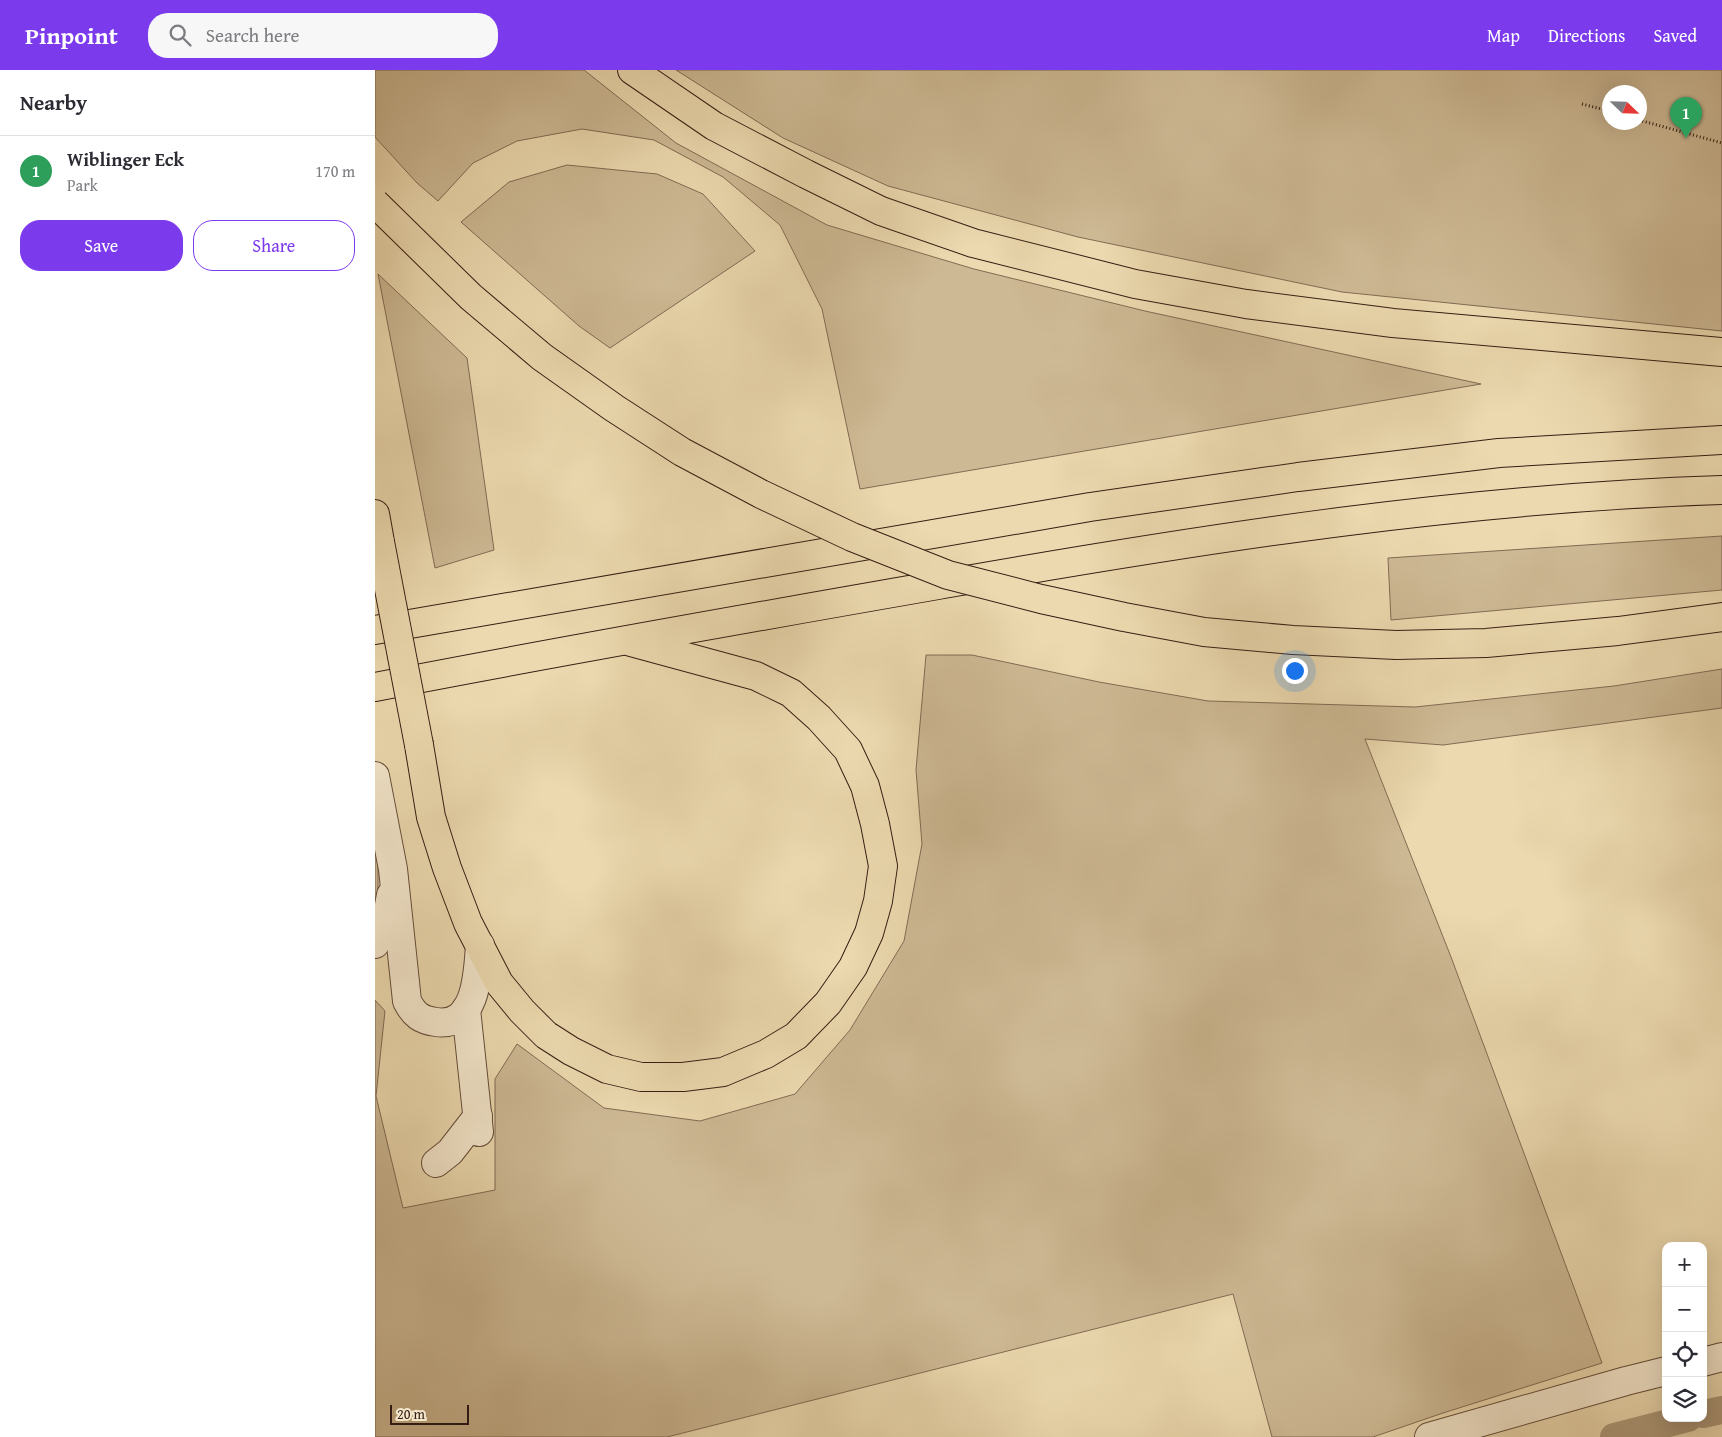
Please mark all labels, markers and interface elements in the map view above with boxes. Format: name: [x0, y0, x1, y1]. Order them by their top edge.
search box: [148, 13, 498, 58]
text: Pinpoint: [25, 18, 118, 53]
icon: search: [166, 21, 194, 49]
text: Search here: [206, 21, 299, 49]
text: Map: [1487, 22, 1520, 49]
text: Directions: [1548, 22, 1625, 49]
text: Saved: [1653, 22, 1697, 49]
north arrow: [1602, 85, 1647, 130]
text: Nearby: [20, 87, 87, 118]
pin: 1: [1670, 97, 1702, 138]
text: Wiblinger Eck: [67, 145, 184, 173]
text: 1: [32, 159, 40, 183]
text: 170 m: [315, 159, 355, 183]
text: Park: [67, 173, 98, 197]
button: Save: [20, 220, 183, 271]
button: Share: [193, 220, 355, 271]
your location: [1282, 658, 1308, 684]
map controls: [1662, 1242, 1707, 1422]
button: +: [1662, 1242, 1707, 1287]
button: −: [1662, 1287, 1707, 1332]
button: locate: [1662, 1332, 1707, 1377]
button: layers: [1662, 1377, 1707, 1422]
scale bar: [390, 1402, 469, 1425]
text: 20 m: [397, 1404, 425, 1424]

